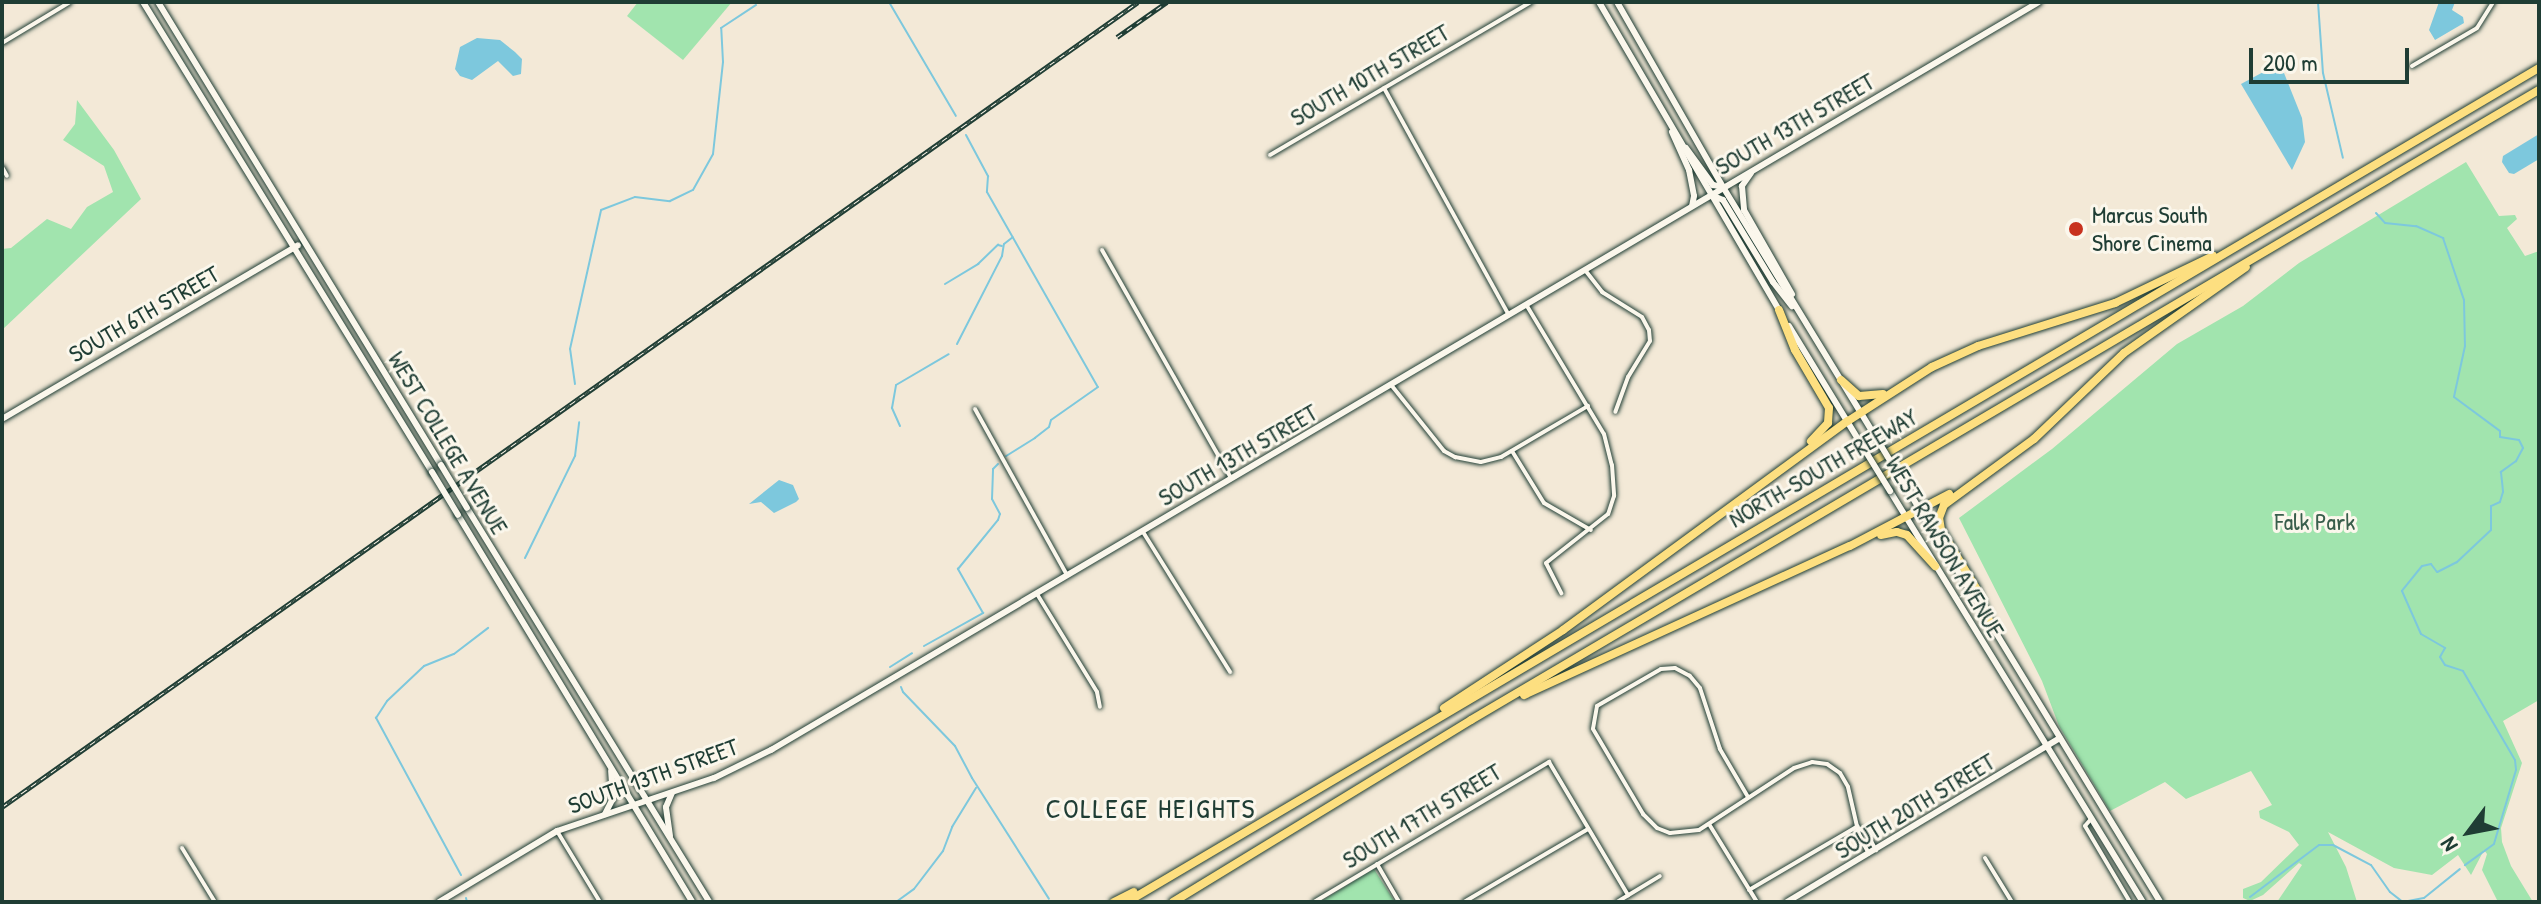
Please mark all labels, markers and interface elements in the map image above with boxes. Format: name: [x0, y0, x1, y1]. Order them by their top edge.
street label: SOUTH 10TH STREET: [1285, 18, 1455, 132]
scale bar: [2253, 32, 2413, 82]
text: 200 m: [2263, 46, 2318, 78]
street label: SOUTH 13TH STREET: [1710, 67, 1880, 181]
place label: Marcus South Shore Cinema: [2092, 201, 2212, 257]
marker: Marcus South Shore Cinema: [2067, 220, 2085, 238]
street label: SOUTH 6TH STREET: [64, 259, 224, 369]
street label: WEST COLLEGE AVENUE: [382, 346, 514, 540]
street label: SOUTH 13TH STREET: [1153, 398, 1323, 512]
street label: NORTH-SOUTH FREEWAY: [1724, 402, 1922, 534]
street label: WEST RAWSON AVENUE: [1880, 451, 2010, 643]
park label: Falk Park: [2275, 508, 2355, 536]
street label: SOUTH 13TH STREET: [564, 732, 742, 820]
street label: SOUTH 20TH STREET: [1830, 747, 2000, 865]
street label: SOUTH 17TH STREET: [1338, 757, 1506, 875]
district label: COLLEGE HEIGHTS: [1046, 791, 1256, 825]
north arrow: [2429, 792, 2509, 872]
text: N: [2433, 832, 2464, 858]

